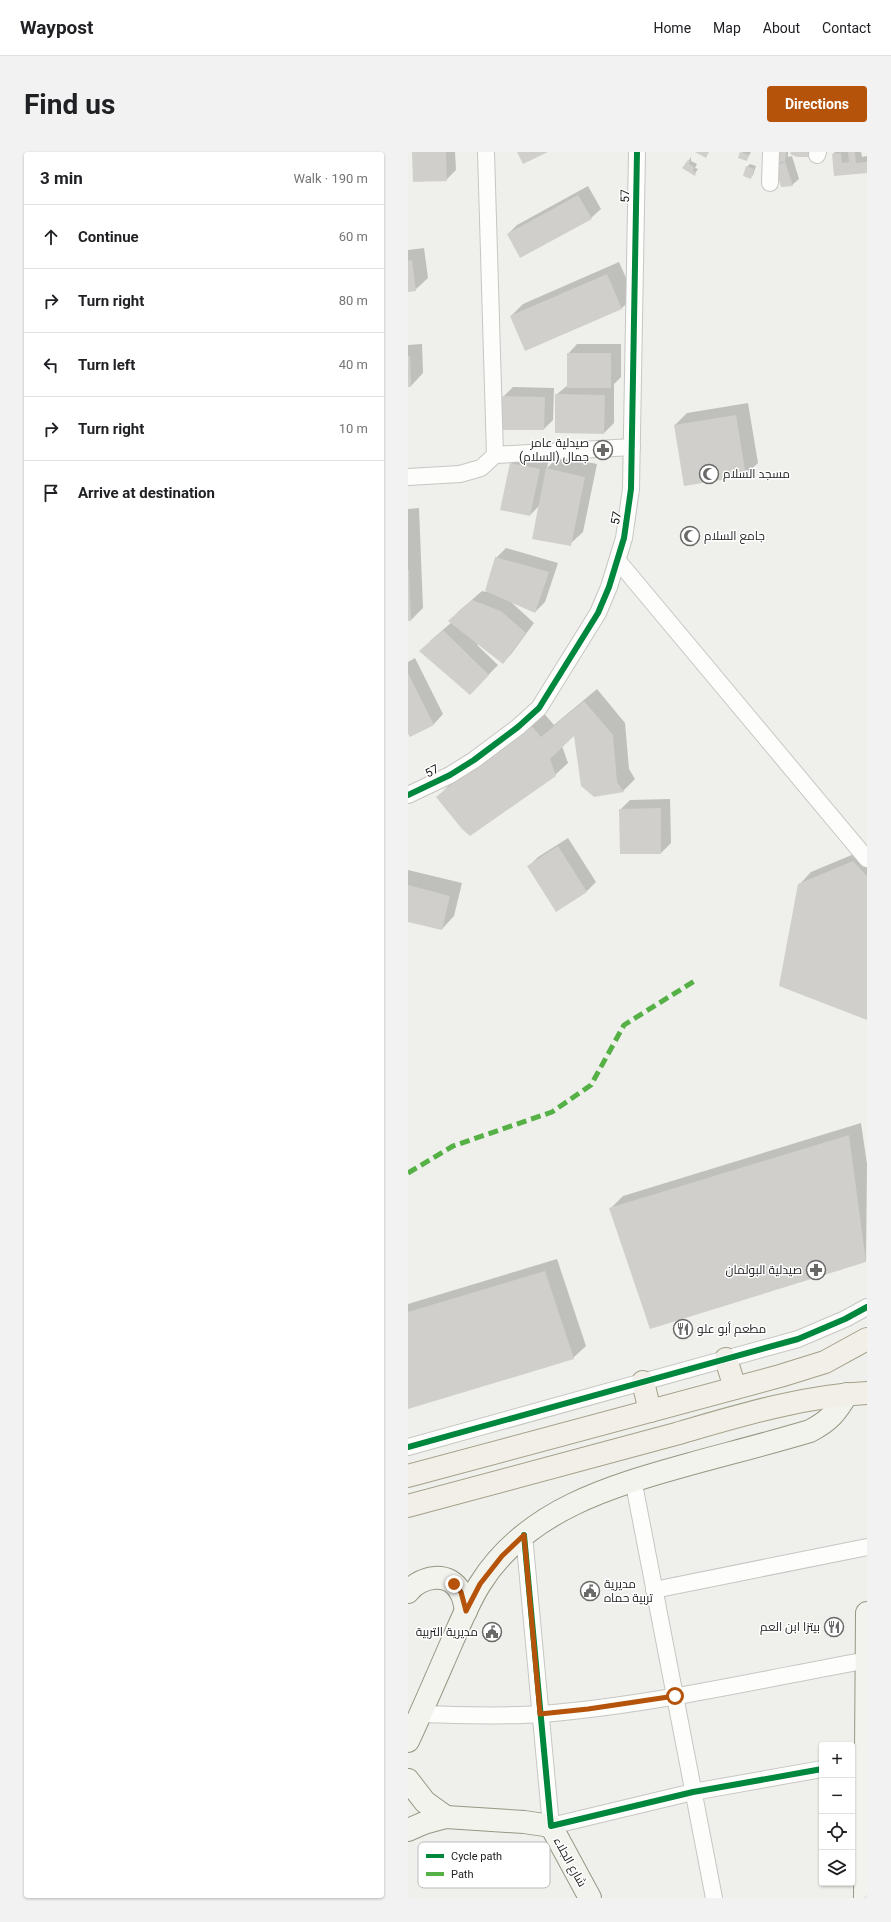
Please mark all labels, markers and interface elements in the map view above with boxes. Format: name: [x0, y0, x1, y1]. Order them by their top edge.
text: Waypost: [20, 16, 94, 39]
text: Home: [653, 20, 691, 36]
text: Map: [713, 20, 741, 36]
text: About: [763, 20, 800, 36]
text: Contact: [822, 20, 871, 36]
button: Directions: [767, 86, 867, 122]
text: Find us: [24, 88, 115, 121]
text: 3 min: [40, 168, 83, 188]
text: Walk · 190 m: [293, 171, 368, 186]
street label: 57: [618, 189, 632, 203]
icon: ahead: [40, 226, 62, 248]
text: Continue: [78, 228, 139, 246]
text: 60 m: [339, 229, 368, 244]
icon: right: [40, 290, 62, 312]
text: Turn right: [78, 292, 144, 310]
text: 80 m: [339, 293, 368, 308]
icon: left: [40, 354, 62, 376]
text: Turn left: [78, 356, 135, 374]
text: 40 m: [339, 357, 368, 372]
icon: right: [40, 418, 62, 440]
text: Turn right: [78, 420, 144, 438]
text: 10 m: [339, 421, 368, 436]
place label: صيدلية عامر جمال (السلام): [519, 436, 589, 465]
pharmacy icon: صيدلية عامر جمال (السلام): [592, 439, 614, 461]
mosque icon: مسجد السلام: [698, 463, 720, 485]
place label: مسجد السلام: [723, 467, 790, 482]
icon: arrive: [40, 482, 62, 504]
text: Arrive at destination: [78, 484, 215, 502]
street label: 57: [608, 510, 624, 526]
mosque icon: جامع السلام: [679, 525, 701, 547]
place label: جامع السلام: [704, 529, 765, 544]
street label: 57: [423, 762, 441, 780]
pharmacy icon: صيدلية البولمان: [805, 1259, 827, 1281]
place label: صيدلية البولمان: [726, 1263, 802, 1277]
restaurant icon: مطعم أبو علو: [672, 1318, 694, 1340]
place label: مطعم أبو علو: [697, 1321, 766, 1337]
route end: [445, 1575, 463, 1593]
place label: مديرية تربية حماه: [604, 1577, 654, 1605]
public building icon: مديرية تربية حماه: [579, 1580, 601, 1602]
restaurant icon: بيتزا ابن العم: [823, 1616, 845, 1638]
place label: بيتزا ابن العم: [760, 1620, 820, 1635]
public building icon: مديرية التربية: [481, 1621, 503, 1643]
place label: مديرية التربية: [416, 1625, 478, 1639]
route start: [666, 1687, 684, 1705]
map controls: [819, 1742, 855, 1886]
button: +: [819, 1742, 855, 1778]
button: −: [819, 1778, 855, 1814]
button: locate: [819, 1814, 855, 1850]
street label: شارع الجلاء: [550, 1835, 589, 1890]
legend: [418, 1842, 550, 1888]
text: Cycle path: [451, 1850, 502, 1863]
button: layers: [819, 1850, 855, 1886]
text: Path: [451, 1868, 474, 1881]

